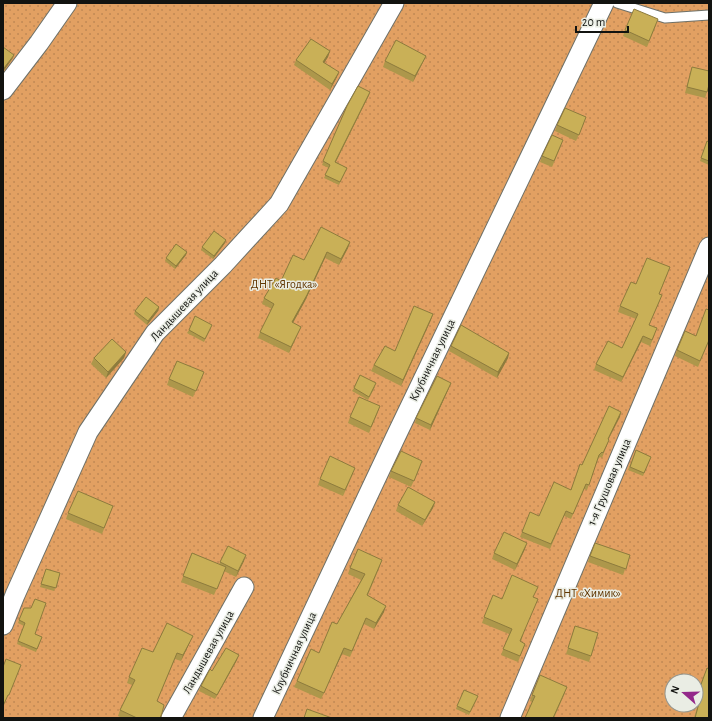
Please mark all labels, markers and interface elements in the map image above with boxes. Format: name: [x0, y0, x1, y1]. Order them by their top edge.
scale bar: [576, 8, 628, 34]
text: 20 m: [582, 16, 605, 28]
street label: Ландышевая улица: [148, 267, 221, 344]
park label: ДНТ «Ягодка»: [251, 278, 317, 290]
street label: Клубничная улица: [407, 317, 458, 403]
street label: 1-я Грушовая улица: [585, 436, 634, 528]
park label: ДНТ «Химик»: [555, 587, 621, 599]
street label: Ландышевая улица: [180, 608, 237, 696]
street label: Клубничная улица: [270, 609, 319, 696]
north arrow: [664, 673, 704, 713]
text: N: [669, 684, 682, 695]

